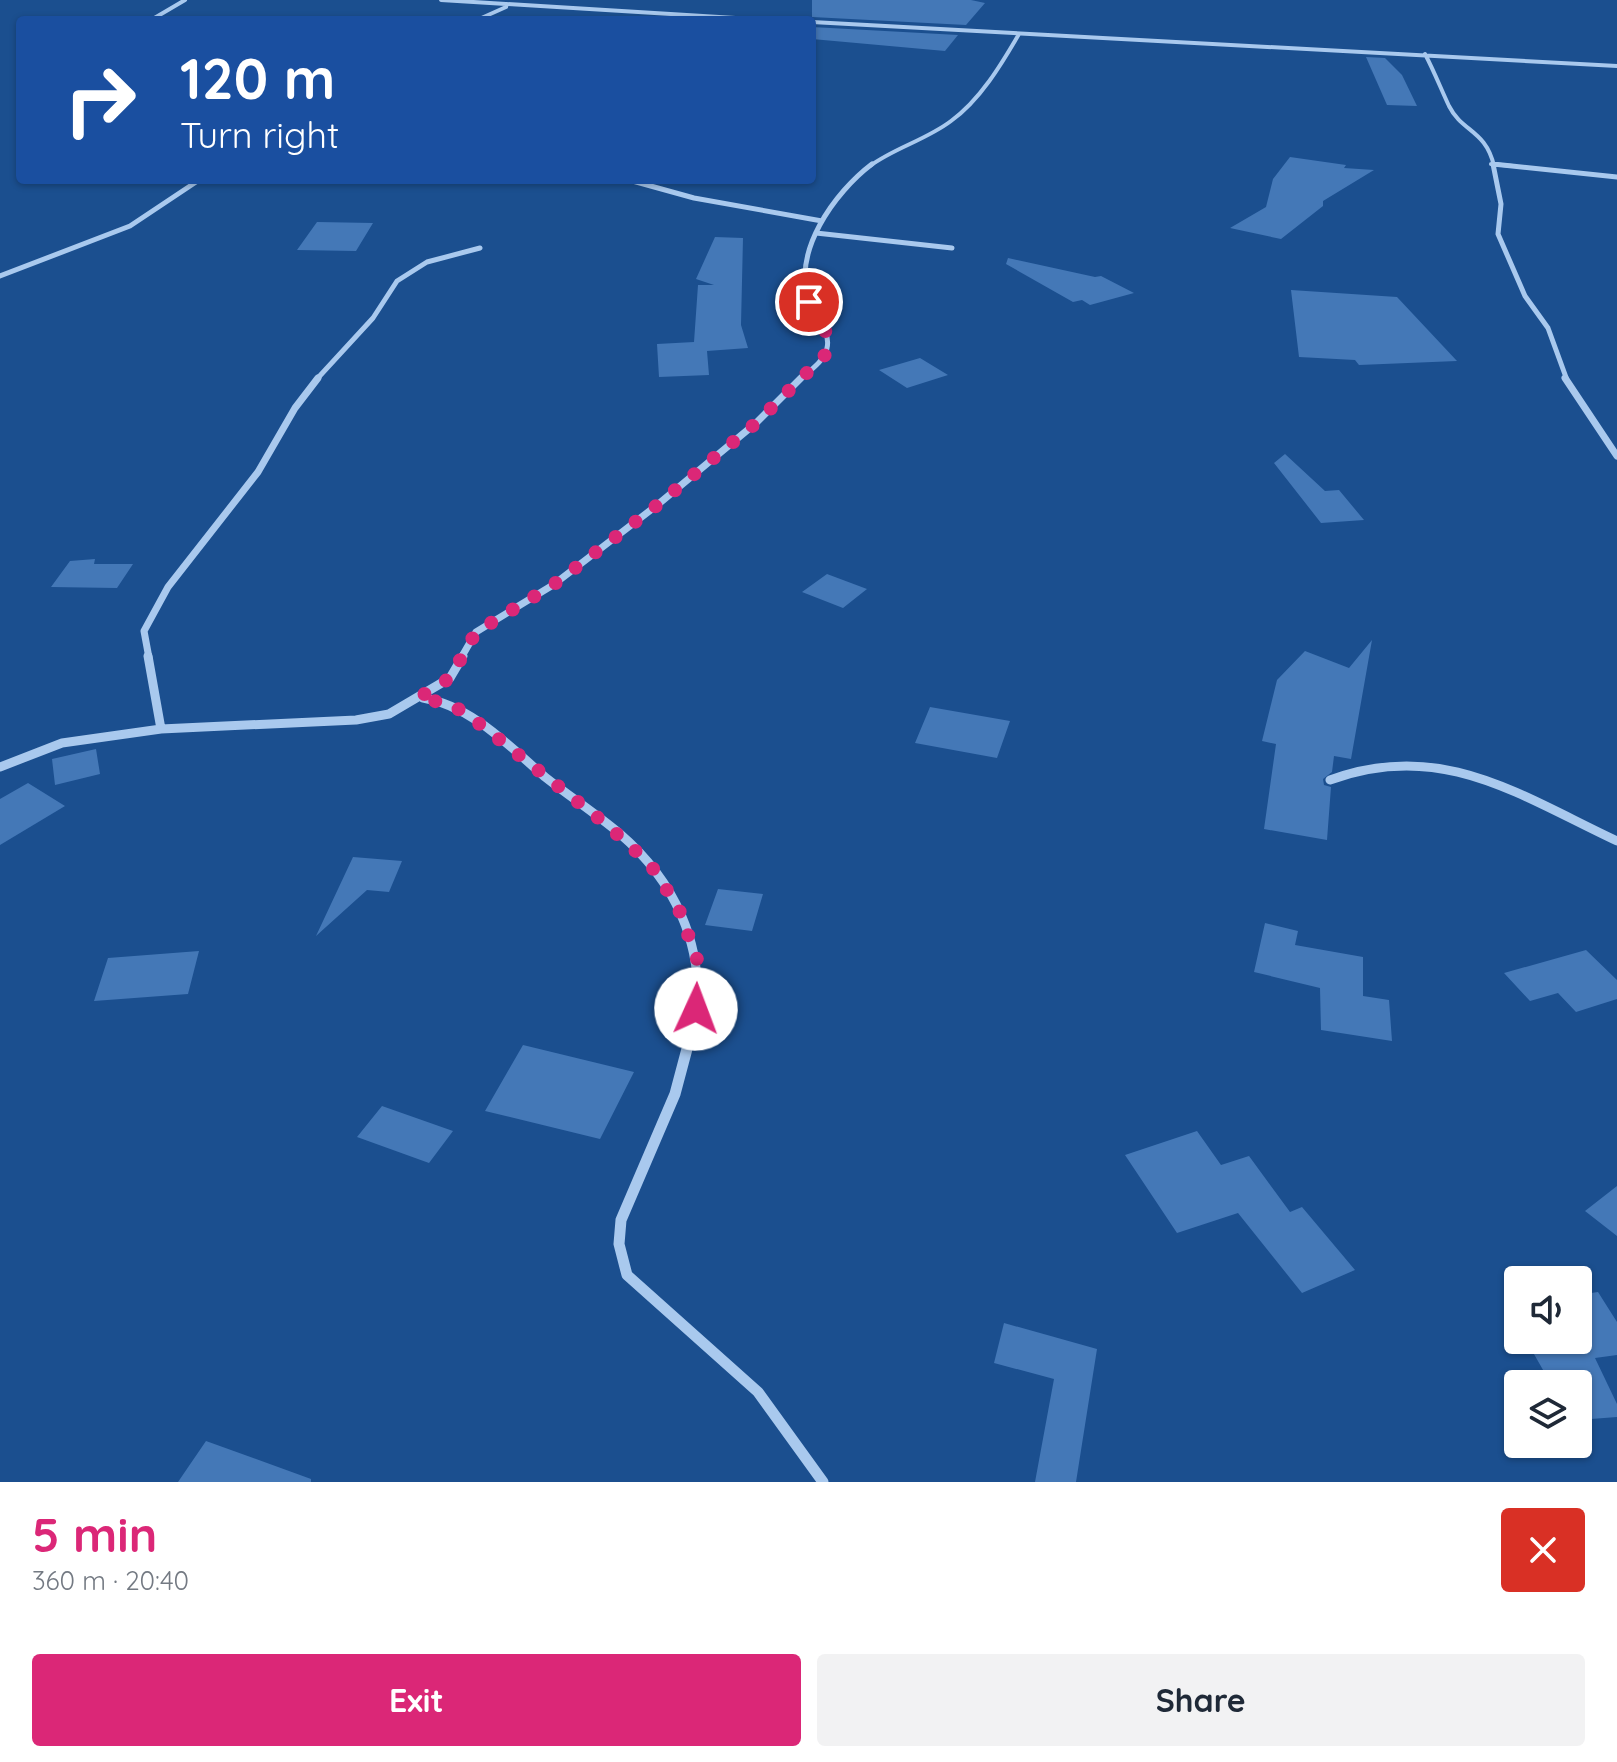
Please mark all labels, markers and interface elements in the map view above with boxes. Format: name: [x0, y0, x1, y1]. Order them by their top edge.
text: 120 m: [180, 43, 335, 113]
icon: right: [48, 48, 152, 152]
text: Turn right: [180, 112, 339, 157]
pin: [775, 268, 843, 336]
icon: arrive: [787, 280, 831, 324]
position arrow: [654, 967, 738, 1051]
map controls: [1504, 1266, 1592, 1458]
button: sound: [1504, 1266, 1592, 1354]
button: layers: [1504, 1370, 1592, 1458]
text: 5 min: [32, 1504, 157, 1564]
button: close: [1501, 1508, 1585, 1592]
text: 360 m · 20:40: [32, 1564, 189, 1597]
button: Exit: [32, 1654, 801, 1746]
button: Share: [817, 1654, 1585, 1746]

